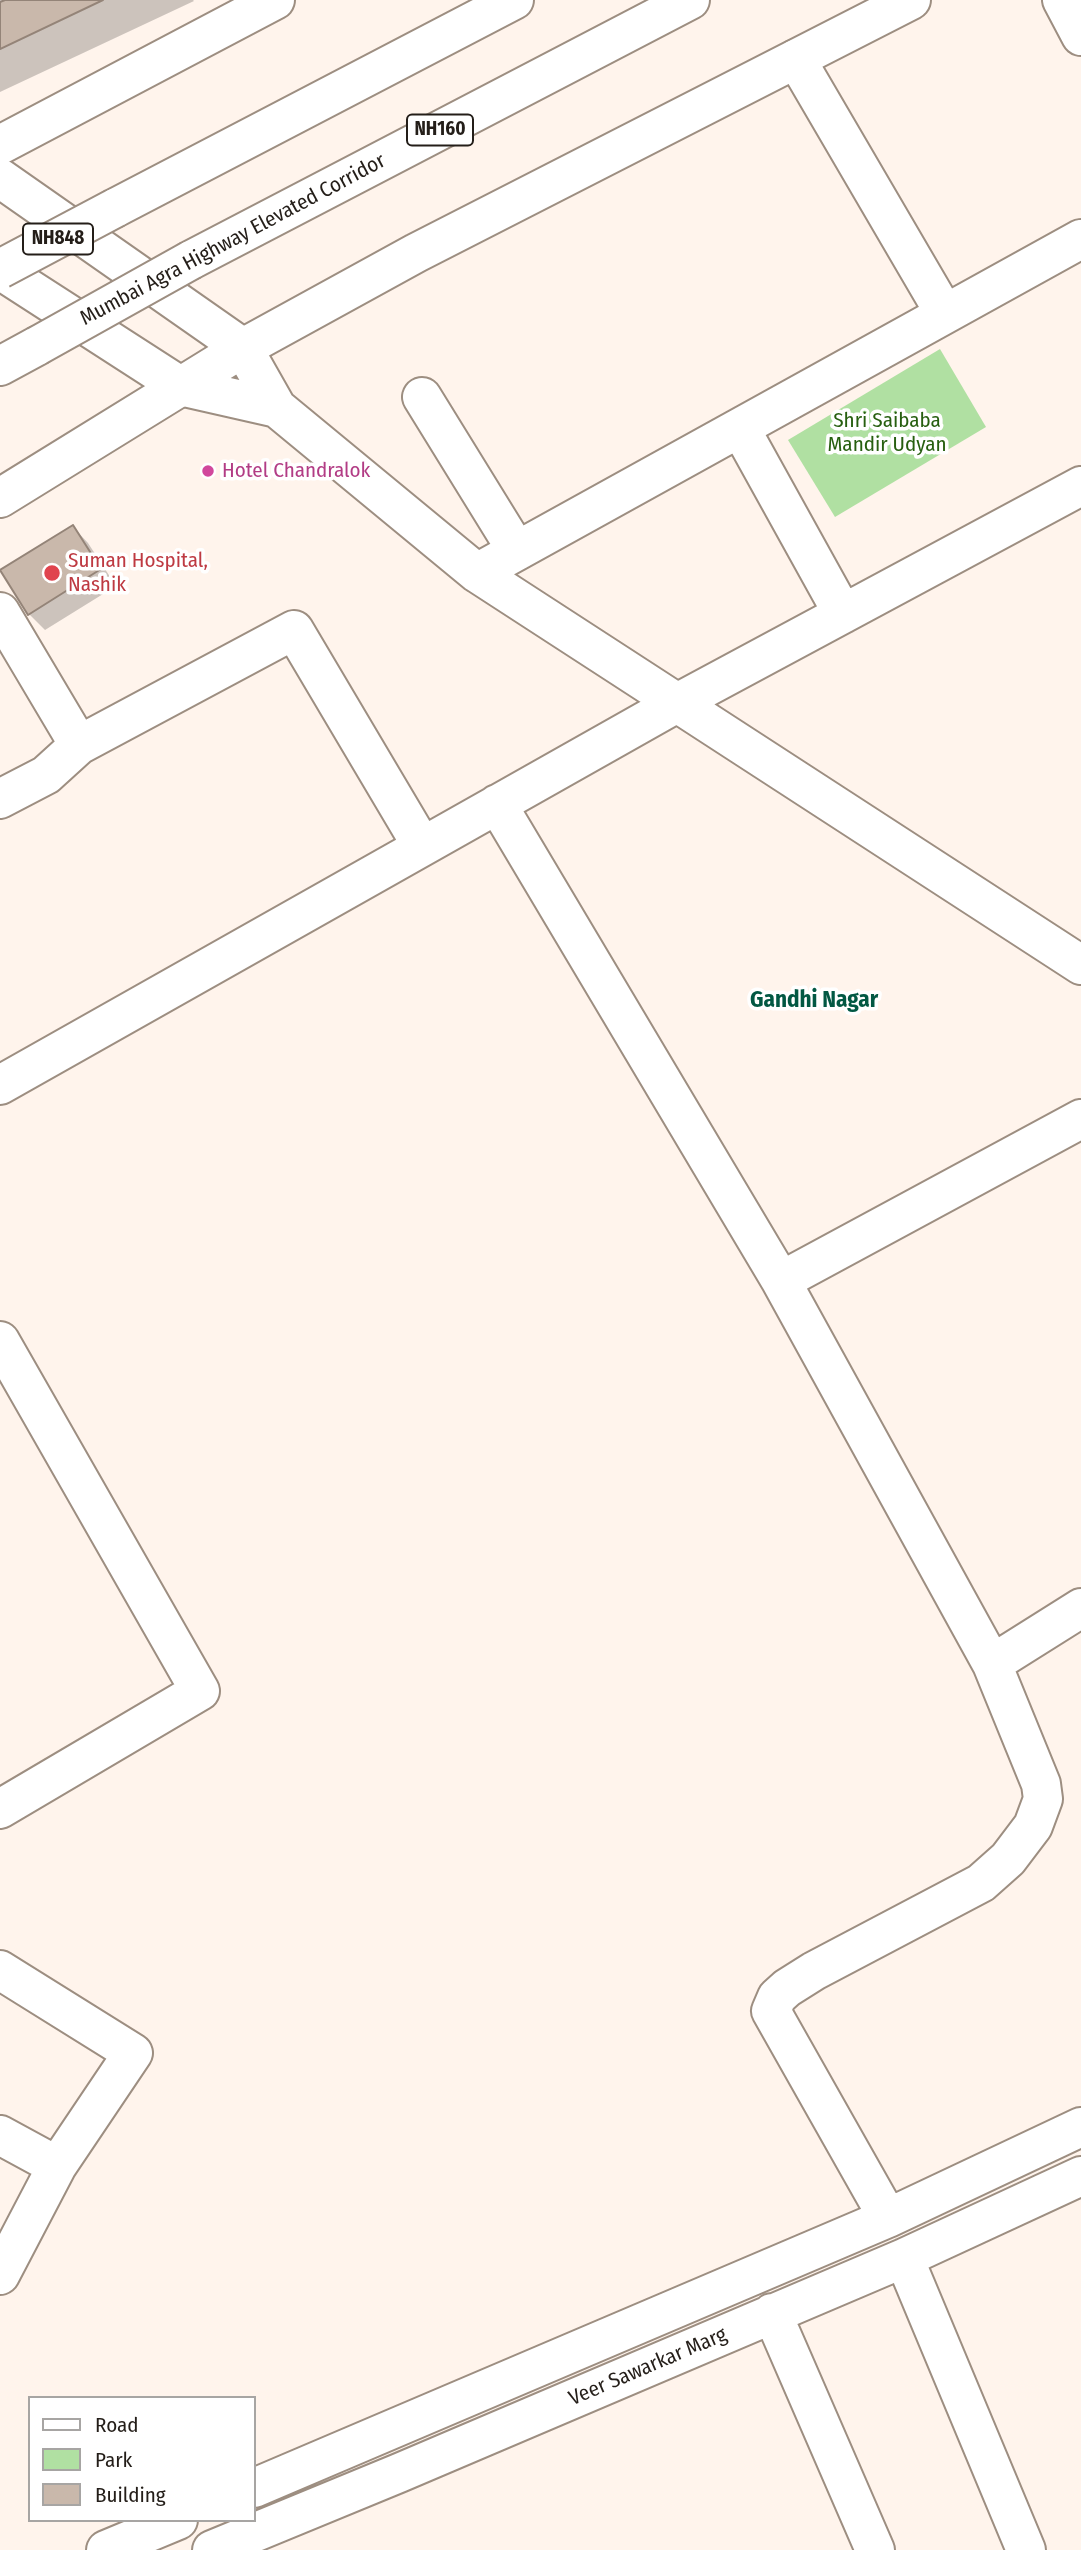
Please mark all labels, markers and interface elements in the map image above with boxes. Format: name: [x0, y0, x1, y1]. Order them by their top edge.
road number: NH160: [407, 114, 473, 146]
street label: Mumbai Agra Highway Elevated Corridor: [76, 149, 390, 331]
road number: NH848: [23, 224, 93, 255]
park label: Shri Saibaba Mandir Udyan: [827, 408, 947, 458]
place label: Hotel Chandralok: [222, 458, 370, 484]
marker: Hotel Chandralok: [200, 463, 216, 479]
place label: Suman Hospital, Nashik: [68, 548, 208, 598]
marker: Suman Hospital, Nashik: [42, 563, 62, 583]
district label: Gandhi Nagar: [750, 987, 878, 1015]
street label: Veer Sawarkar Marg: [565, 2322, 731, 2412]
legend: [28, 2396, 256, 2522]
text: Road: [95, 2412, 139, 2438]
text: Park: [95, 2447, 132, 2473]
text: Building: [95, 2482, 166, 2508]

